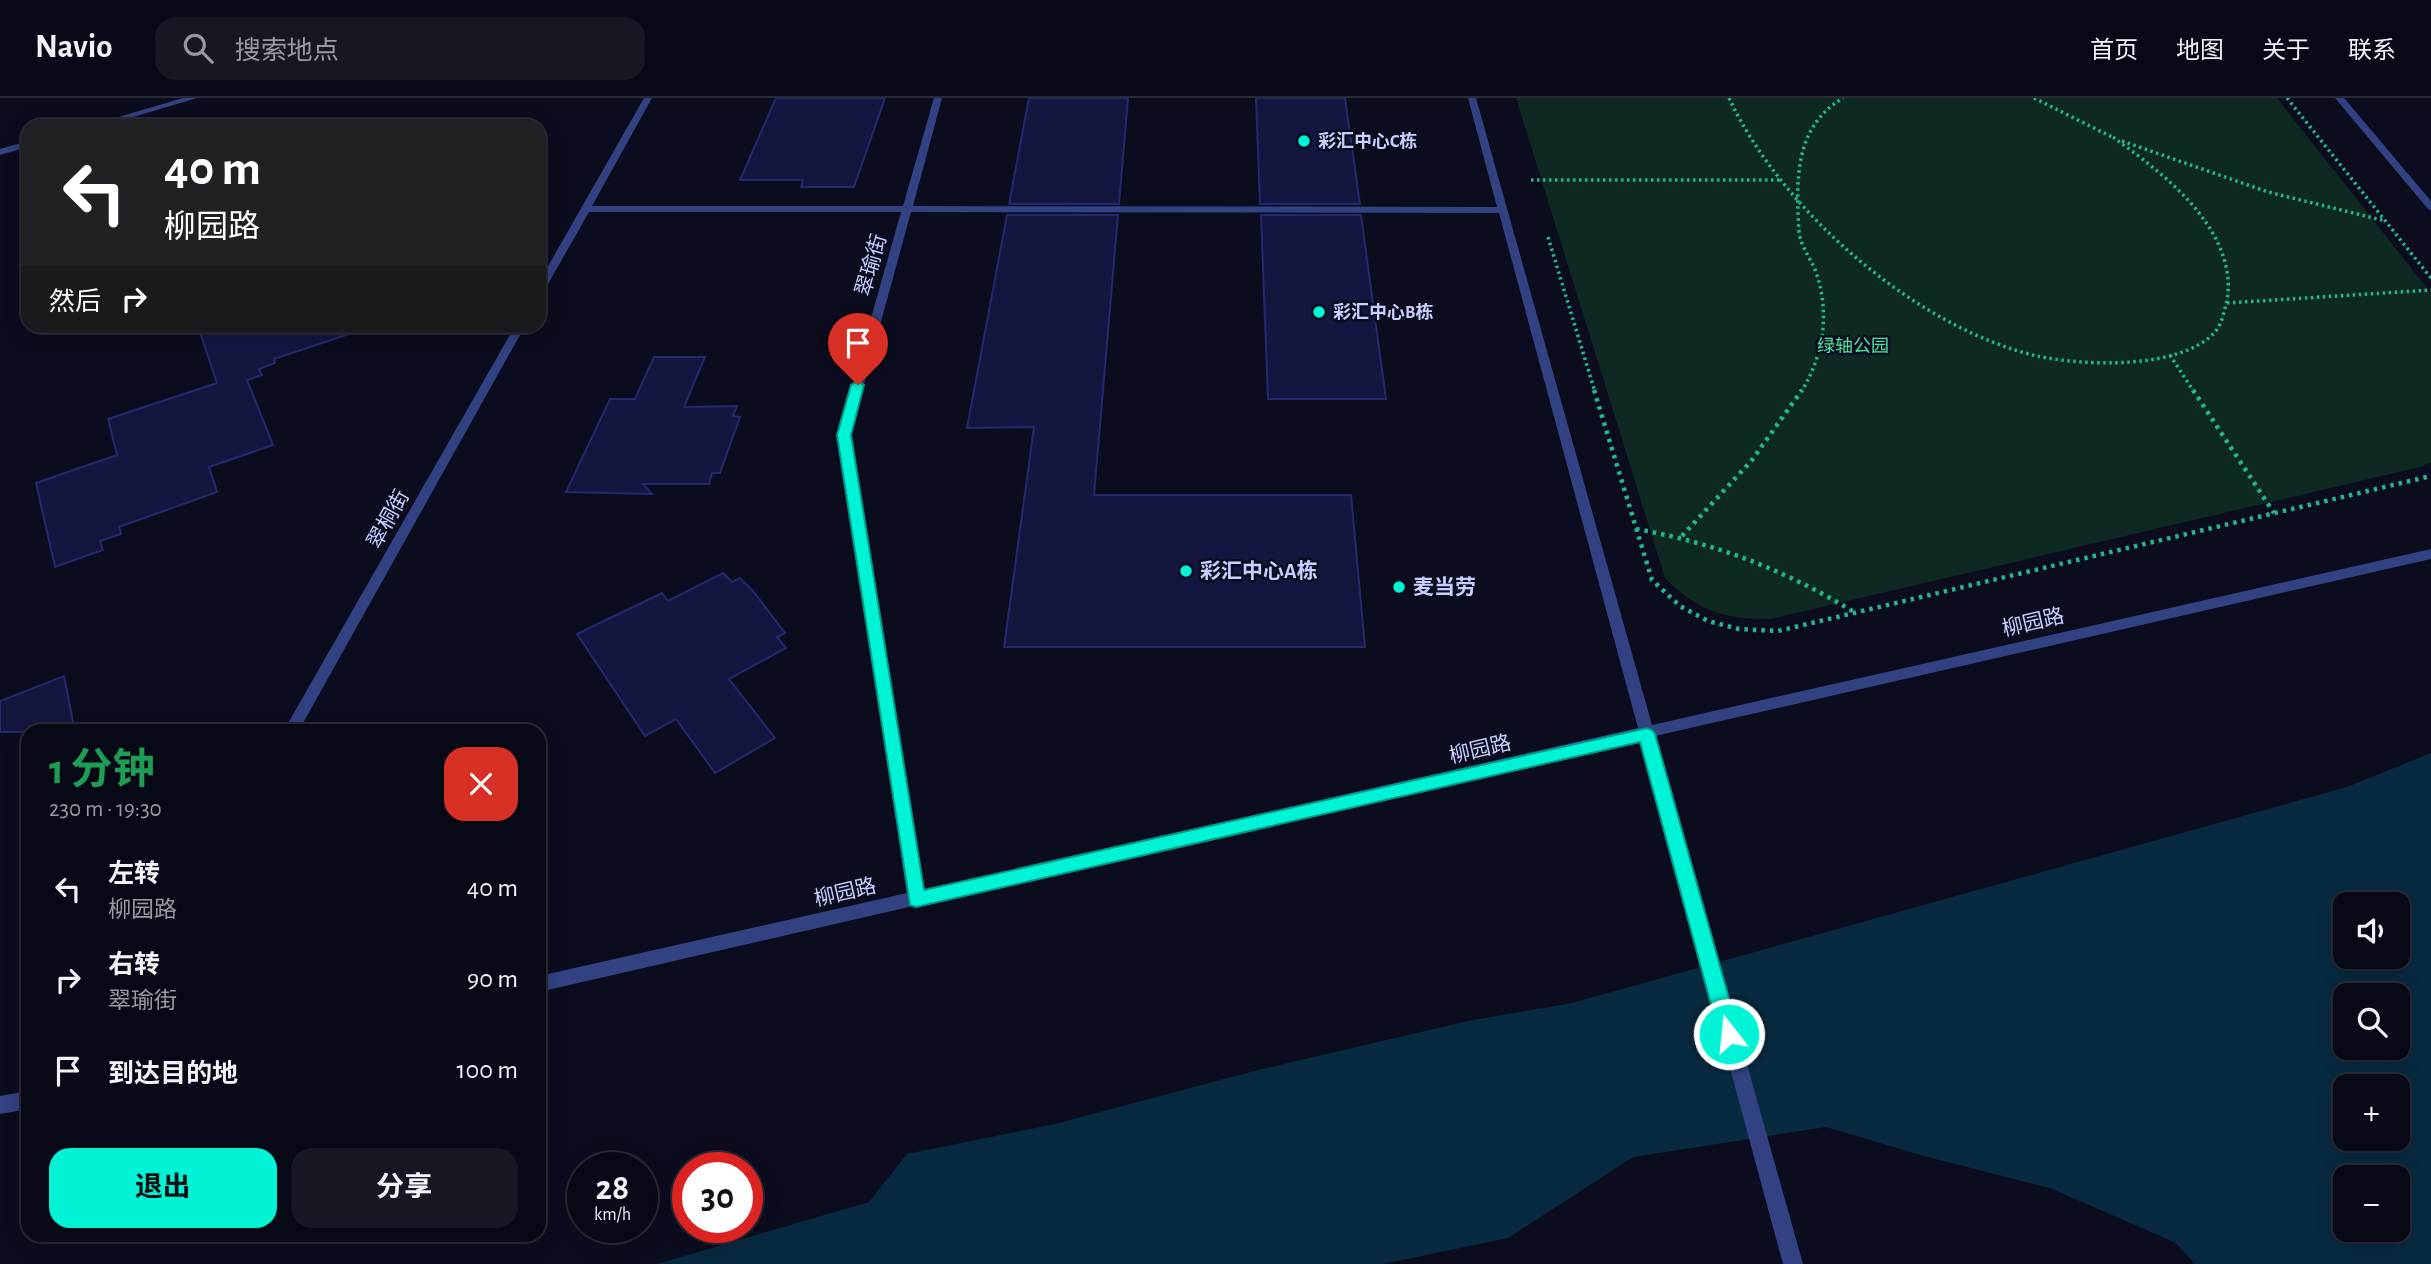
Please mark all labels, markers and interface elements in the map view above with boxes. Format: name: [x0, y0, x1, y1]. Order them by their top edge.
search box: [155, 17, 645, 80]
icon: search: [179, 29, 217, 67]
text: Navio: [35, 31, 113, 64]
text: 搜索地点: [235, 38, 339, 64]
text: 首页: [2090, 39, 2138, 63]
text: 地图: [2176, 39, 2224, 63]
text: 关于: [2262, 39, 2310, 63]
text: 联系: [2348, 39, 2396, 63]
place label: 彩汇中心C栋: [1318, 131, 1417, 151]
marker: 彩汇中心C栋: [1296, 133, 1312, 149]
text: 40 m: [164, 145, 261, 194]
icon: left: [49, 147, 140, 238]
text: 柳园路: [164, 211, 260, 243]
street label: 翠瑜街: [852, 232, 890, 298]
icon: right: [115, 280, 153, 318]
text: 然后: [49, 289, 101, 315]
place label: 彩汇中心B栋: [1333, 302, 1433, 322]
marker: 彩汇中心B栋: [1311, 304, 1327, 320]
pin: [828, 313, 888, 385]
icon: arrive: [839, 324, 877, 362]
park label: 绿轴公园: [1817, 336, 1889, 356]
street label: 翠桐街: [363, 486, 413, 552]
place label: 彩汇中心A栋: [1200, 559, 1318, 582]
marker: 彩汇中心A栋: [1178, 563, 1194, 579]
place label: 麦当劳: [1413, 576, 1476, 598]
marker: 麦当劳: [1391, 579, 1407, 595]
street label: 柳园路: [2000, 604, 2066, 640]
street label: 柳园路: [1447, 731, 1513, 767]
button: close: [444, 747, 518, 821]
text: 1 分钟: [49, 749, 154, 791]
text: 230 m · 19:30: [49, 798, 162, 821]
text: 左转: [108, 861, 160, 887]
icon: left: [49, 870, 87, 908]
street label: 柳园路: [812, 874, 878, 910]
text: 40 m: [467, 875, 518, 901]
map controls: [2333, 892, 2410, 1242]
button: sound: [2333, 892, 2410, 969]
text: 柳园路: [108, 899, 177, 922]
text: 右转: [108, 952, 160, 978]
icon: right: [49, 961, 87, 999]
text: 90 m: [467, 966, 518, 992]
button: search: [2333, 983, 2410, 1060]
text: 翠瑜街: [108, 990, 177, 1013]
position arrow: [1692, 997, 1766, 1071]
icon: arrive: [49, 1052, 87, 1090]
text: 100 m: [457, 1057, 518, 1083]
text: 到达目的地: [108, 1061, 238, 1087]
button: +: [2333, 1074, 2410, 1151]
button: 退出: [49, 1148, 277, 1228]
button: 分享: [291, 1148, 518, 1228]
speed limit sign: 30: [672, 1152, 763, 1243]
button: −: [2333, 1165, 2410, 1242]
text: 28: [596, 1171, 629, 1206]
text: km/h: [594, 1206, 631, 1224]

